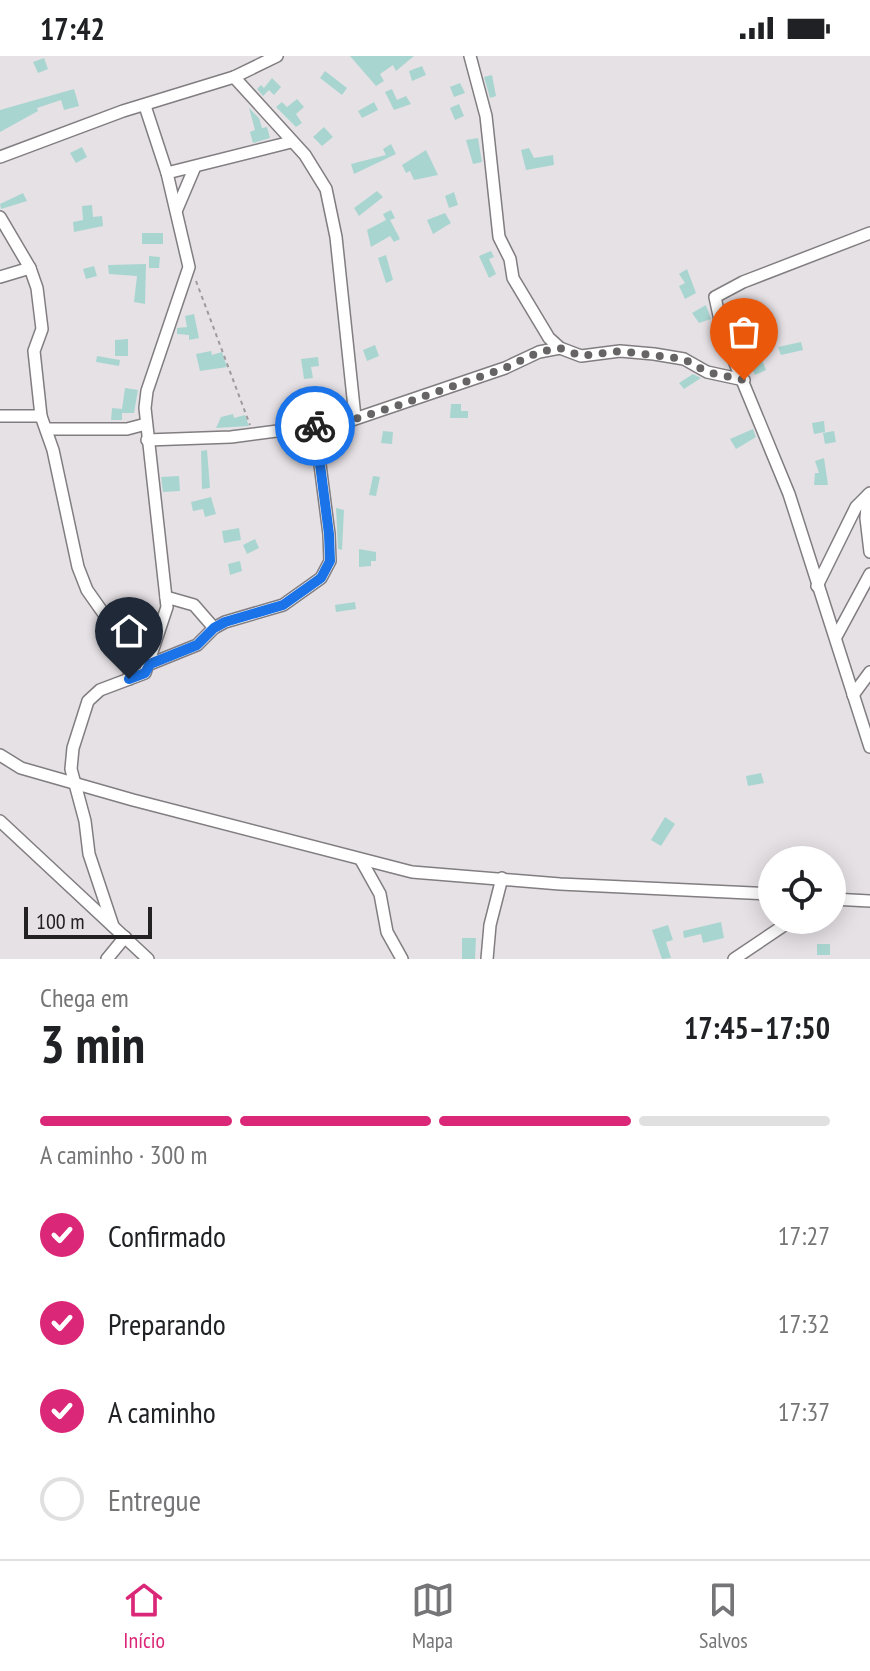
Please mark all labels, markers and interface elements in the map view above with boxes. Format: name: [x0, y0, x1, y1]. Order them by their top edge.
text: 17:42: [40, 9, 105, 48]
pin: [710, 298, 778, 380]
icon: bag: [722, 310, 766, 354]
courier: [275, 386, 355, 466]
icon: bike: [293, 404, 337, 448]
pin: [95, 597, 163, 679]
icon: home: [107, 609, 151, 653]
map controls: [758, 846, 846, 934]
button: locate: [758, 846, 846, 934]
scale bar: [24, 903, 152, 939]
text: 100 m: [36, 907, 85, 935]
text: Chega em: [40, 981, 129, 1014]
text: 17:45–17:50: [684, 1008, 830, 1047]
text: 3 min: [40, 1010, 145, 1077]
text: A caminho · 300 m: [40, 1138, 207, 1171]
icon: check: [40, 1213, 84, 1257]
text: Confirmado: [108, 1216, 226, 1255]
text: 17:27: [778, 1219, 830, 1252]
icon: check: [40, 1301, 84, 1345]
text: Preparando: [108, 1304, 226, 1343]
text: 17:32: [778, 1307, 830, 1340]
icon: check: [40, 1389, 84, 1433]
text: A caminho: [108, 1392, 216, 1431]
text: 17:37: [778, 1395, 830, 1428]
text: Entregue: [108, 1480, 201, 1519]
tab: Início: [122, 1578, 166, 1654]
tab: Mapa: [411, 1578, 455, 1654]
tab: Salvos: [699, 1578, 748, 1654]

